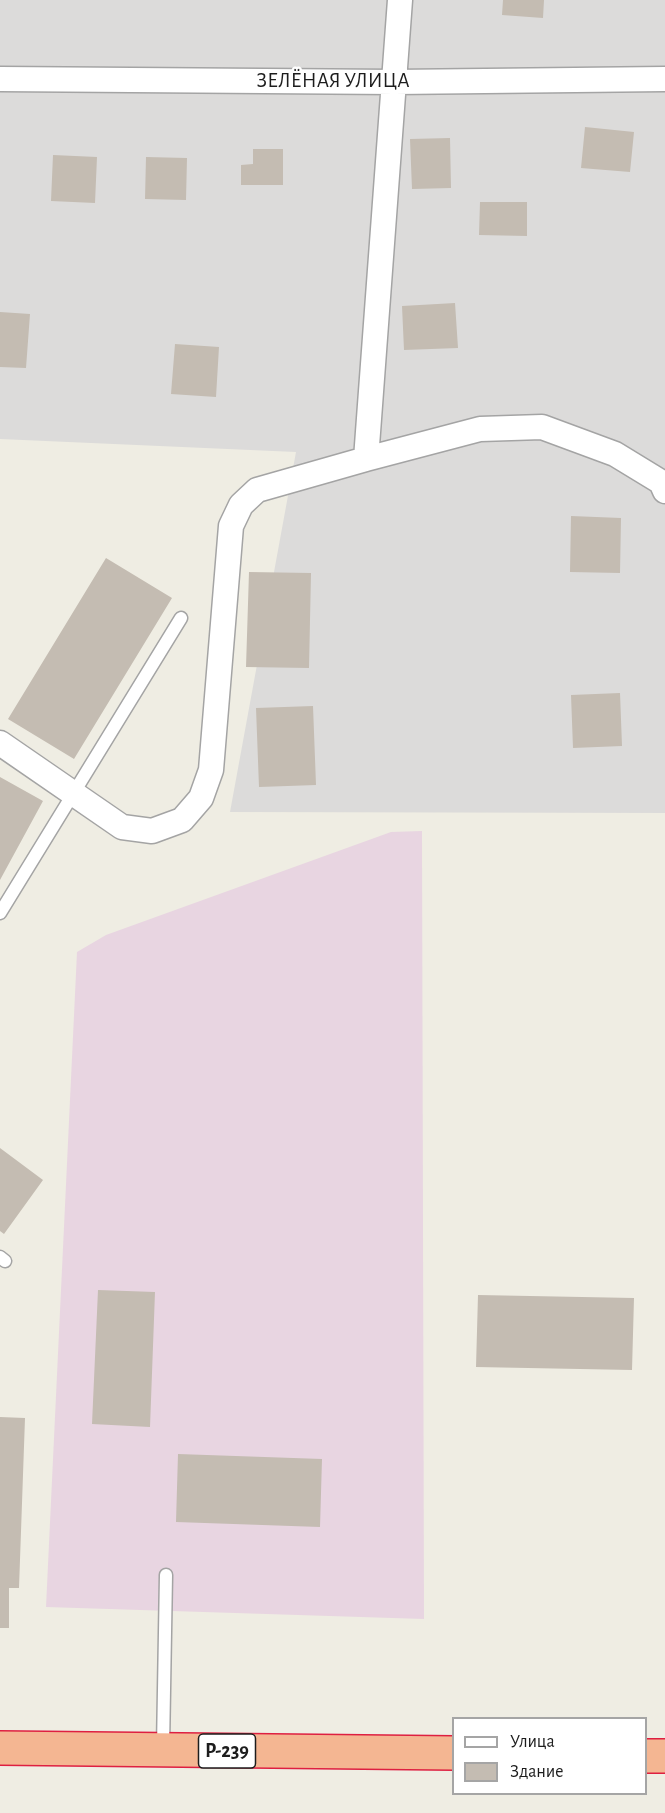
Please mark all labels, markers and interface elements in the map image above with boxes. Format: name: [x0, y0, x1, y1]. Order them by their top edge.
street label: ЗЕЛЁНАЯ УЛИЦА: [256, 68, 410, 94]
legend: [452, 1717, 647, 1795]
text: Улица: [510, 1733, 555, 1751]
road number: Р-239: [198, 1734, 256, 1768]
text: Здание: [510, 1763, 564, 1781]

